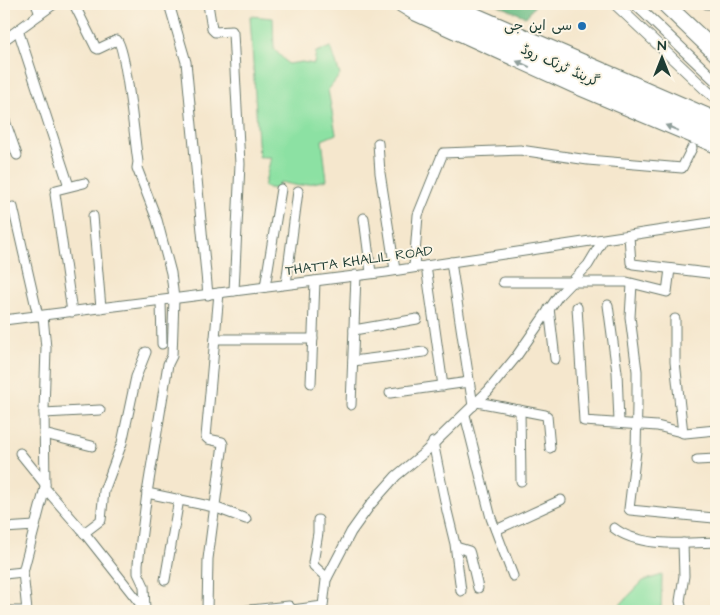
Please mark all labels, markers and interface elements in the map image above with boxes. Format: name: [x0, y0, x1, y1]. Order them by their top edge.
place label: سی این جی: [504, 16, 572, 36]
marker: سی این جی: [576, 20, 588, 32]
north arrow: [638, 32, 688, 82]
text: N: [658, 36, 667, 56]
street label: گرینڈ ٹرنک روڈ: [517, 40, 603, 92]
one-way arrow: [516, 60, 530, 68]
one-way arrow: [665, 124, 679, 132]
street label: THATTA KHALIL ROAD: [284, 241, 434, 281]

